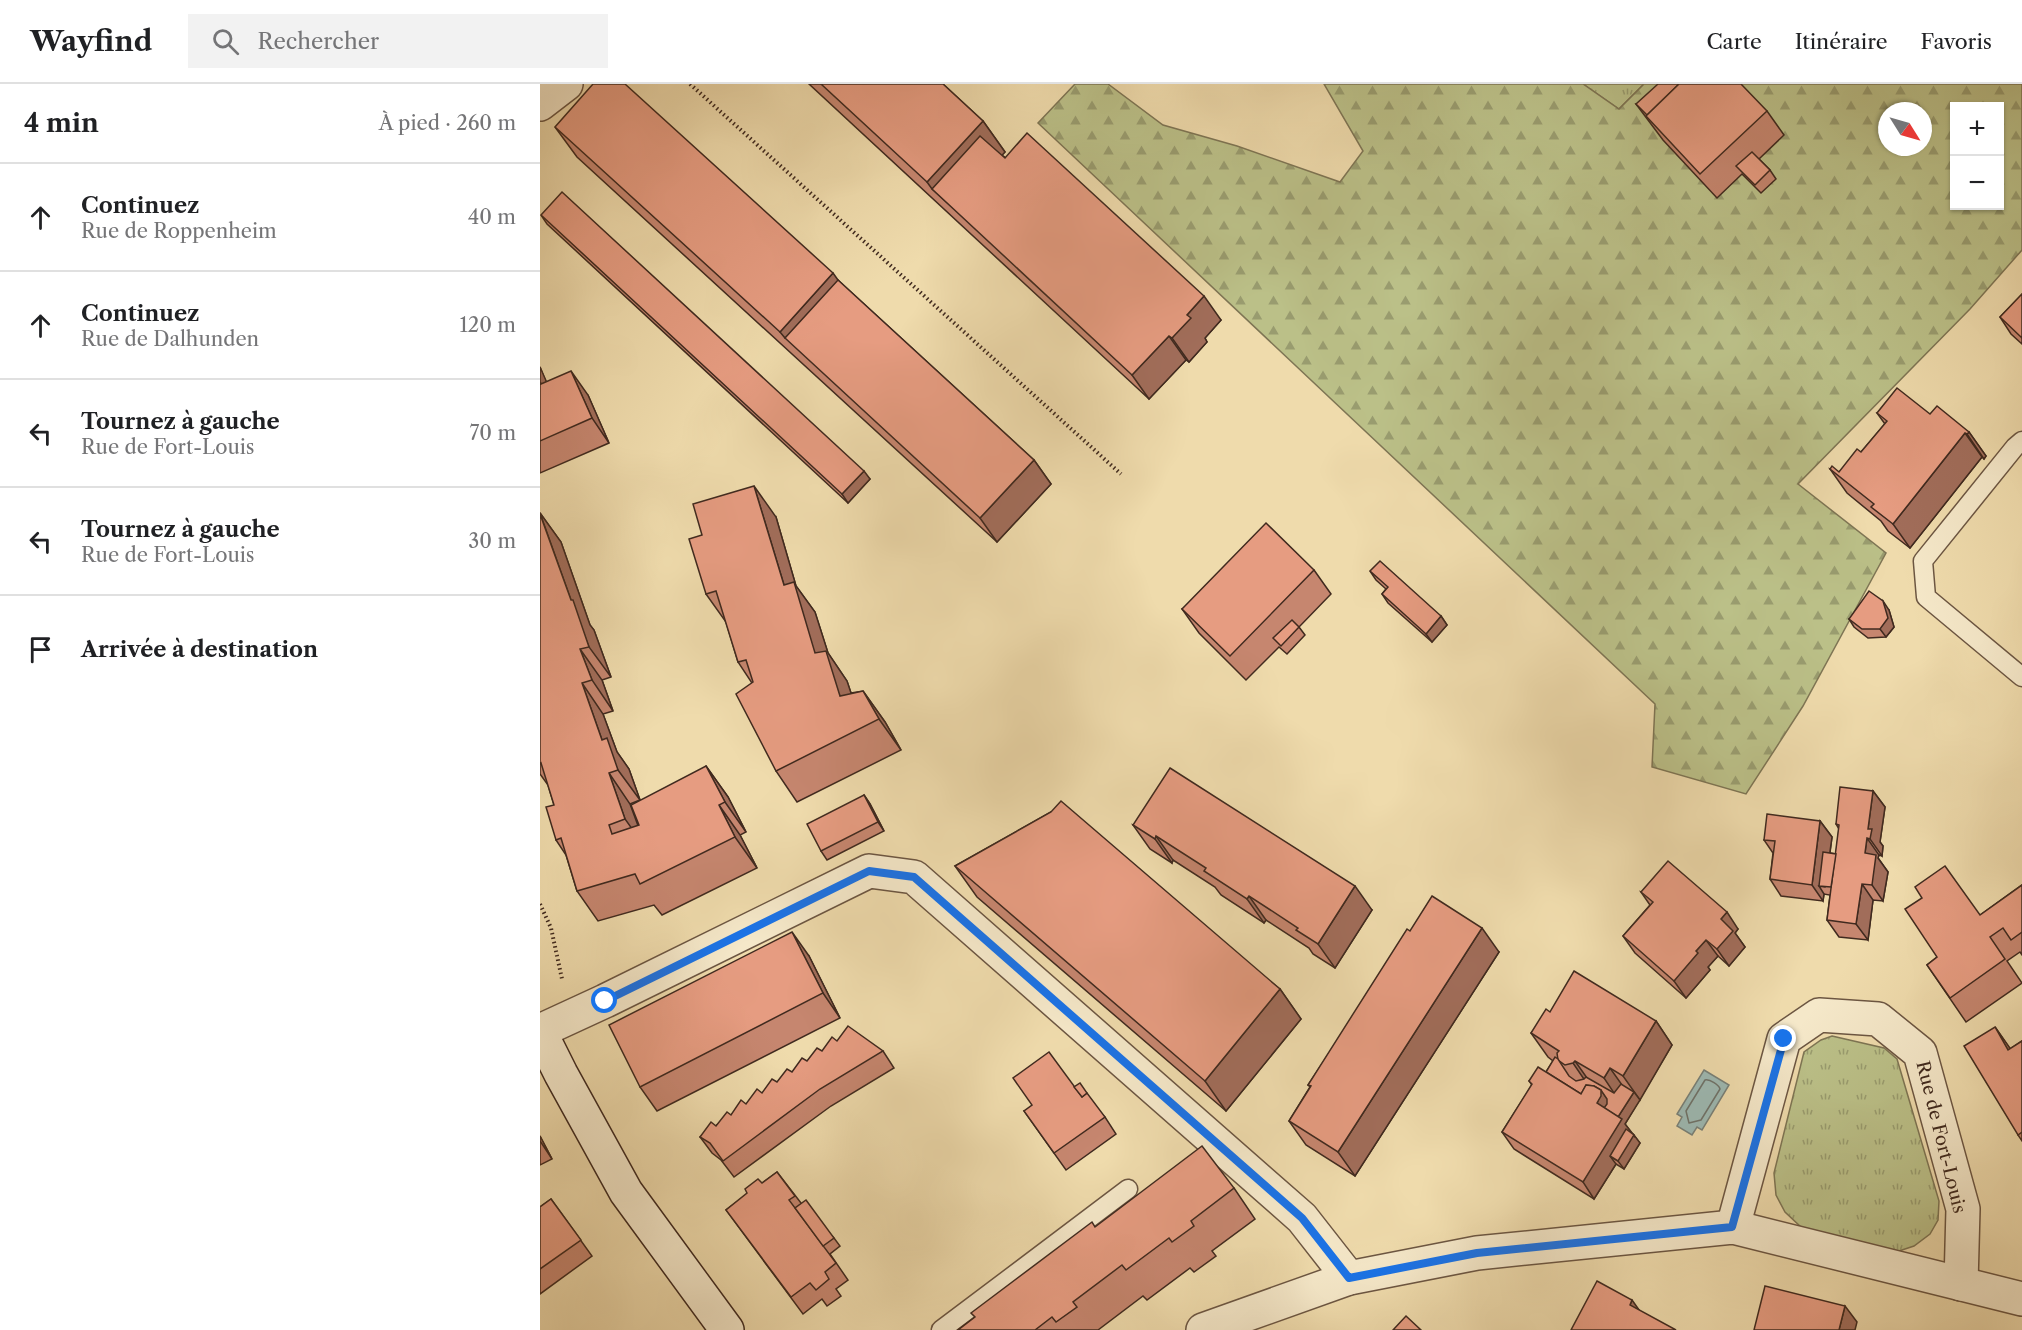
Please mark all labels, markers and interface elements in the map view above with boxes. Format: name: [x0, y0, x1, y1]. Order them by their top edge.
search box: [188, 14, 608, 68]
text: Wayfind: [30, 24, 152, 58]
icon: search: [209, 25, 242, 58]
text: Rechercher: [257, 28, 379, 55]
text: Carte: [1706, 29, 1762, 54]
text: Itinéraire: [1795, 29, 1888, 54]
text: Favoris: [1921, 29, 1992, 54]
north arrow: [1878, 102, 1932, 156]
map controls: [1950, 102, 2004, 210]
button: +: [1950, 102, 2004, 156]
text: 4 min: [24, 107, 99, 139]
text: À pied · 260 m: [379, 111, 516, 135]
button: −: [1950, 156, 2004, 210]
text: Continuez: [81, 192, 200, 219]
icon: ahead: [24, 201, 57, 234]
text: 40 m: [468, 205, 516, 229]
text: Rue de Roppenheim: [81, 219, 277, 243]
text: Continuez: [81, 300, 200, 327]
icon: ahead: [24, 309, 57, 342]
text: 120 m: [459, 313, 516, 337]
text: Rue de Dalhunden: [81, 327, 259, 351]
text: Tournez à gauche: [81, 408, 280, 435]
icon: left: [24, 417, 57, 450]
text: 70 m: [470, 421, 516, 445]
text: Rue de Fort-Louis: [81, 435, 255, 459]
text: Tournez à gauche: [81, 516, 280, 543]
icon: left: [24, 525, 57, 558]
text: 30 m: [468, 529, 516, 553]
text: Rue de Fort-Louis: [81, 543, 255, 567]
icon: arrive: [24, 633, 57, 666]
text: Arrivée à destination: [81, 636, 318, 663]
route start: [591, 987, 617, 1013]
route end: [1770, 1025, 1796, 1051]
street label: Rue de Fort-Louis: [1911, 1059, 1971, 1215]

